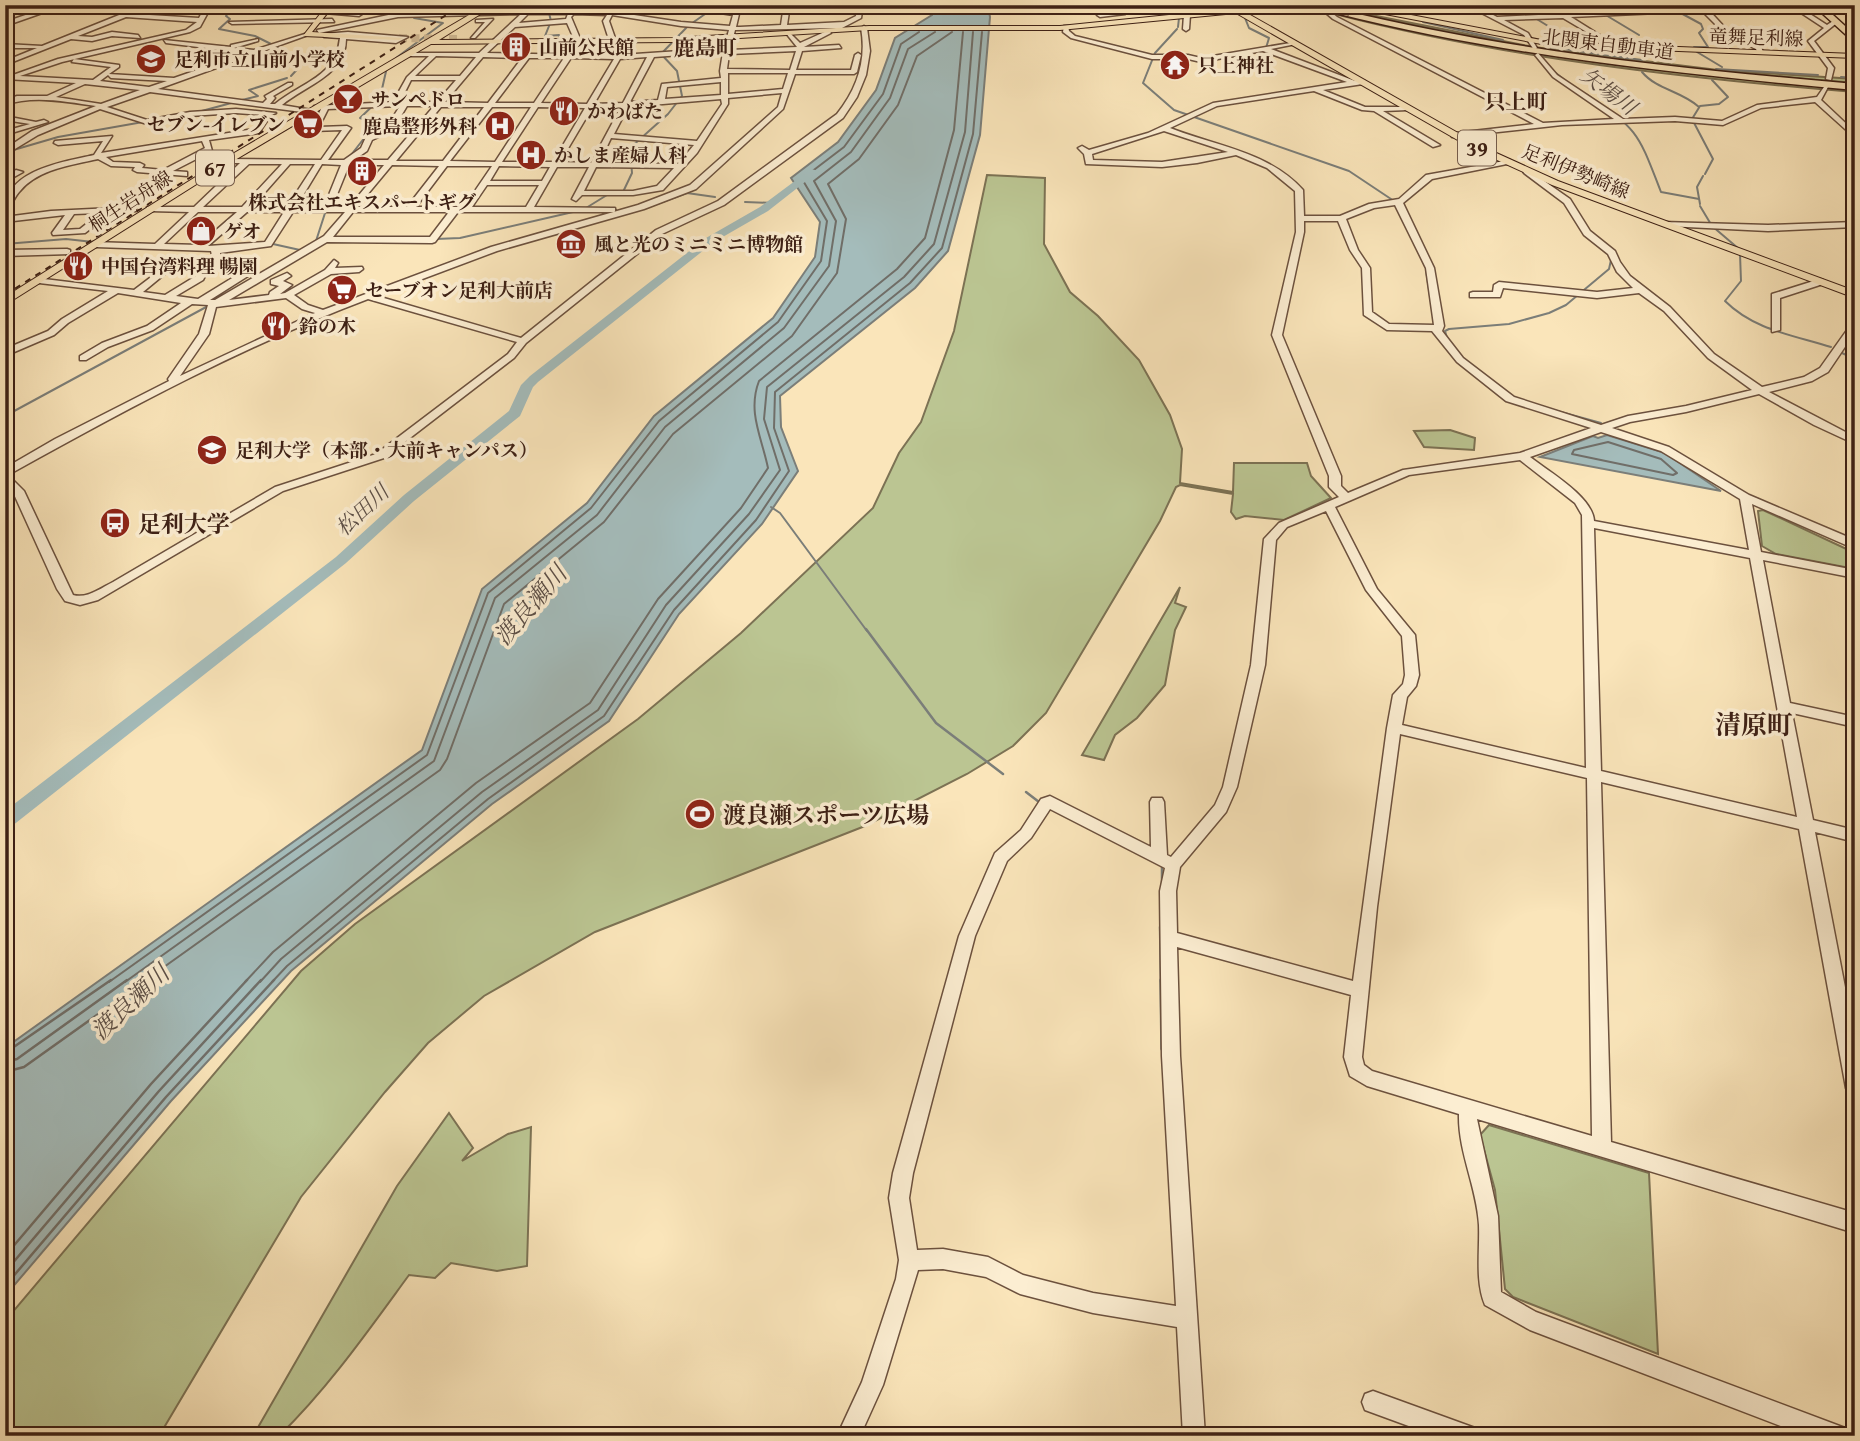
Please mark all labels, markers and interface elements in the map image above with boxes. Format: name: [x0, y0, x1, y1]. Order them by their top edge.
street label: 竜舞足利線: [1708, 21, 1804, 53]
street label: 北関東自動車道: [1540, 22, 1676, 66]
building icon: 山前公民館: [499, 30, 533, 64]
district label: 鹿島町: [674, 32, 737, 63]
place label: 山前公民館: [539, 33, 634, 61]
school or university icon: 足利市立山前小学校: [134, 42, 168, 76]
place label: 足利市立山前小学校: [174, 45, 345, 73]
temple icon: 只上神社: [1158, 48, 1192, 82]
place label: 只上神社: [1198, 51, 1274, 79]
water label: 矢場川: [1575, 60, 1645, 124]
bar icon: サンペドロ: [331, 82, 365, 116]
place label: サンペドロ: [371, 85, 465, 113]
district label: 只上町: [1485, 86, 1548, 117]
restaurant icon: かわばた: [547, 94, 581, 128]
place label: かわばた: [587, 97, 663, 125]
supermarket icon: セブン-イレブン: [291, 107, 325, 141]
hospital icon: 鹿島整形外科: [483, 109, 517, 143]
place label: セブン-イレブン: [147, 110, 285, 138]
place label: 鹿島整形外科: [363, 112, 477, 140]
road number: 39: [1458, 130, 1496, 166]
street label: 足利伊勢崎線: [1518, 137, 1634, 205]
hospital icon: かしま産婦人科: [514, 138, 548, 172]
place label: かしま産婦人科: [554, 141, 687, 169]
road number: 67: [196, 150, 234, 186]
building icon: 株式会社エキスパートギグ: [345, 154, 379, 188]
street label: 桐生岩舟線: [83, 163, 177, 239]
place label: 株式会社エキスパートギグ: [248, 188, 477, 216]
shop icon: ゲオ: [184, 214, 218, 248]
place label: ゲオ: [224, 217, 262, 245]
museum icon: 風と光のミニミニ博物館: [554, 227, 588, 261]
place label: 風と光のミニミニ博物館: [594, 230, 803, 258]
restaurant icon: 中国台湾料理 暢園: [61, 249, 95, 283]
place label: 中国台湾料理 暢園: [101, 252, 257, 280]
supermarket icon: セーブオン足利大前店: [325, 273, 359, 307]
place label: セーブオン足利大前店: [365, 276, 553, 304]
restaurant icon: 鈴の木: [259, 309, 293, 343]
place label: 鈴の木: [299, 312, 356, 340]
school or university icon: 足利大学（本部・大前キャンパス）: [195, 433, 229, 467]
place label: 足利大学（本部・大前キャンパス）: [235, 436, 538, 464]
water label: 松田川: [328, 476, 397, 543]
bus stop icon: 足利大学: [98, 506, 132, 540]
place label: 足利大学: [138, 507, 230, 540]
water label: 渡良瀬川: [485, 555, 577, 653]
district label: 清原町: [1715, 705, 1793, 744]
sports icon: 渡良瀬スポーツ広場: [683, 797, 717, 831]
place label: 渡良瀬スポーツ広場: [723, 798, 929, 831]
water label: 渡良瀬川: [83, 954, 179, 1048]

